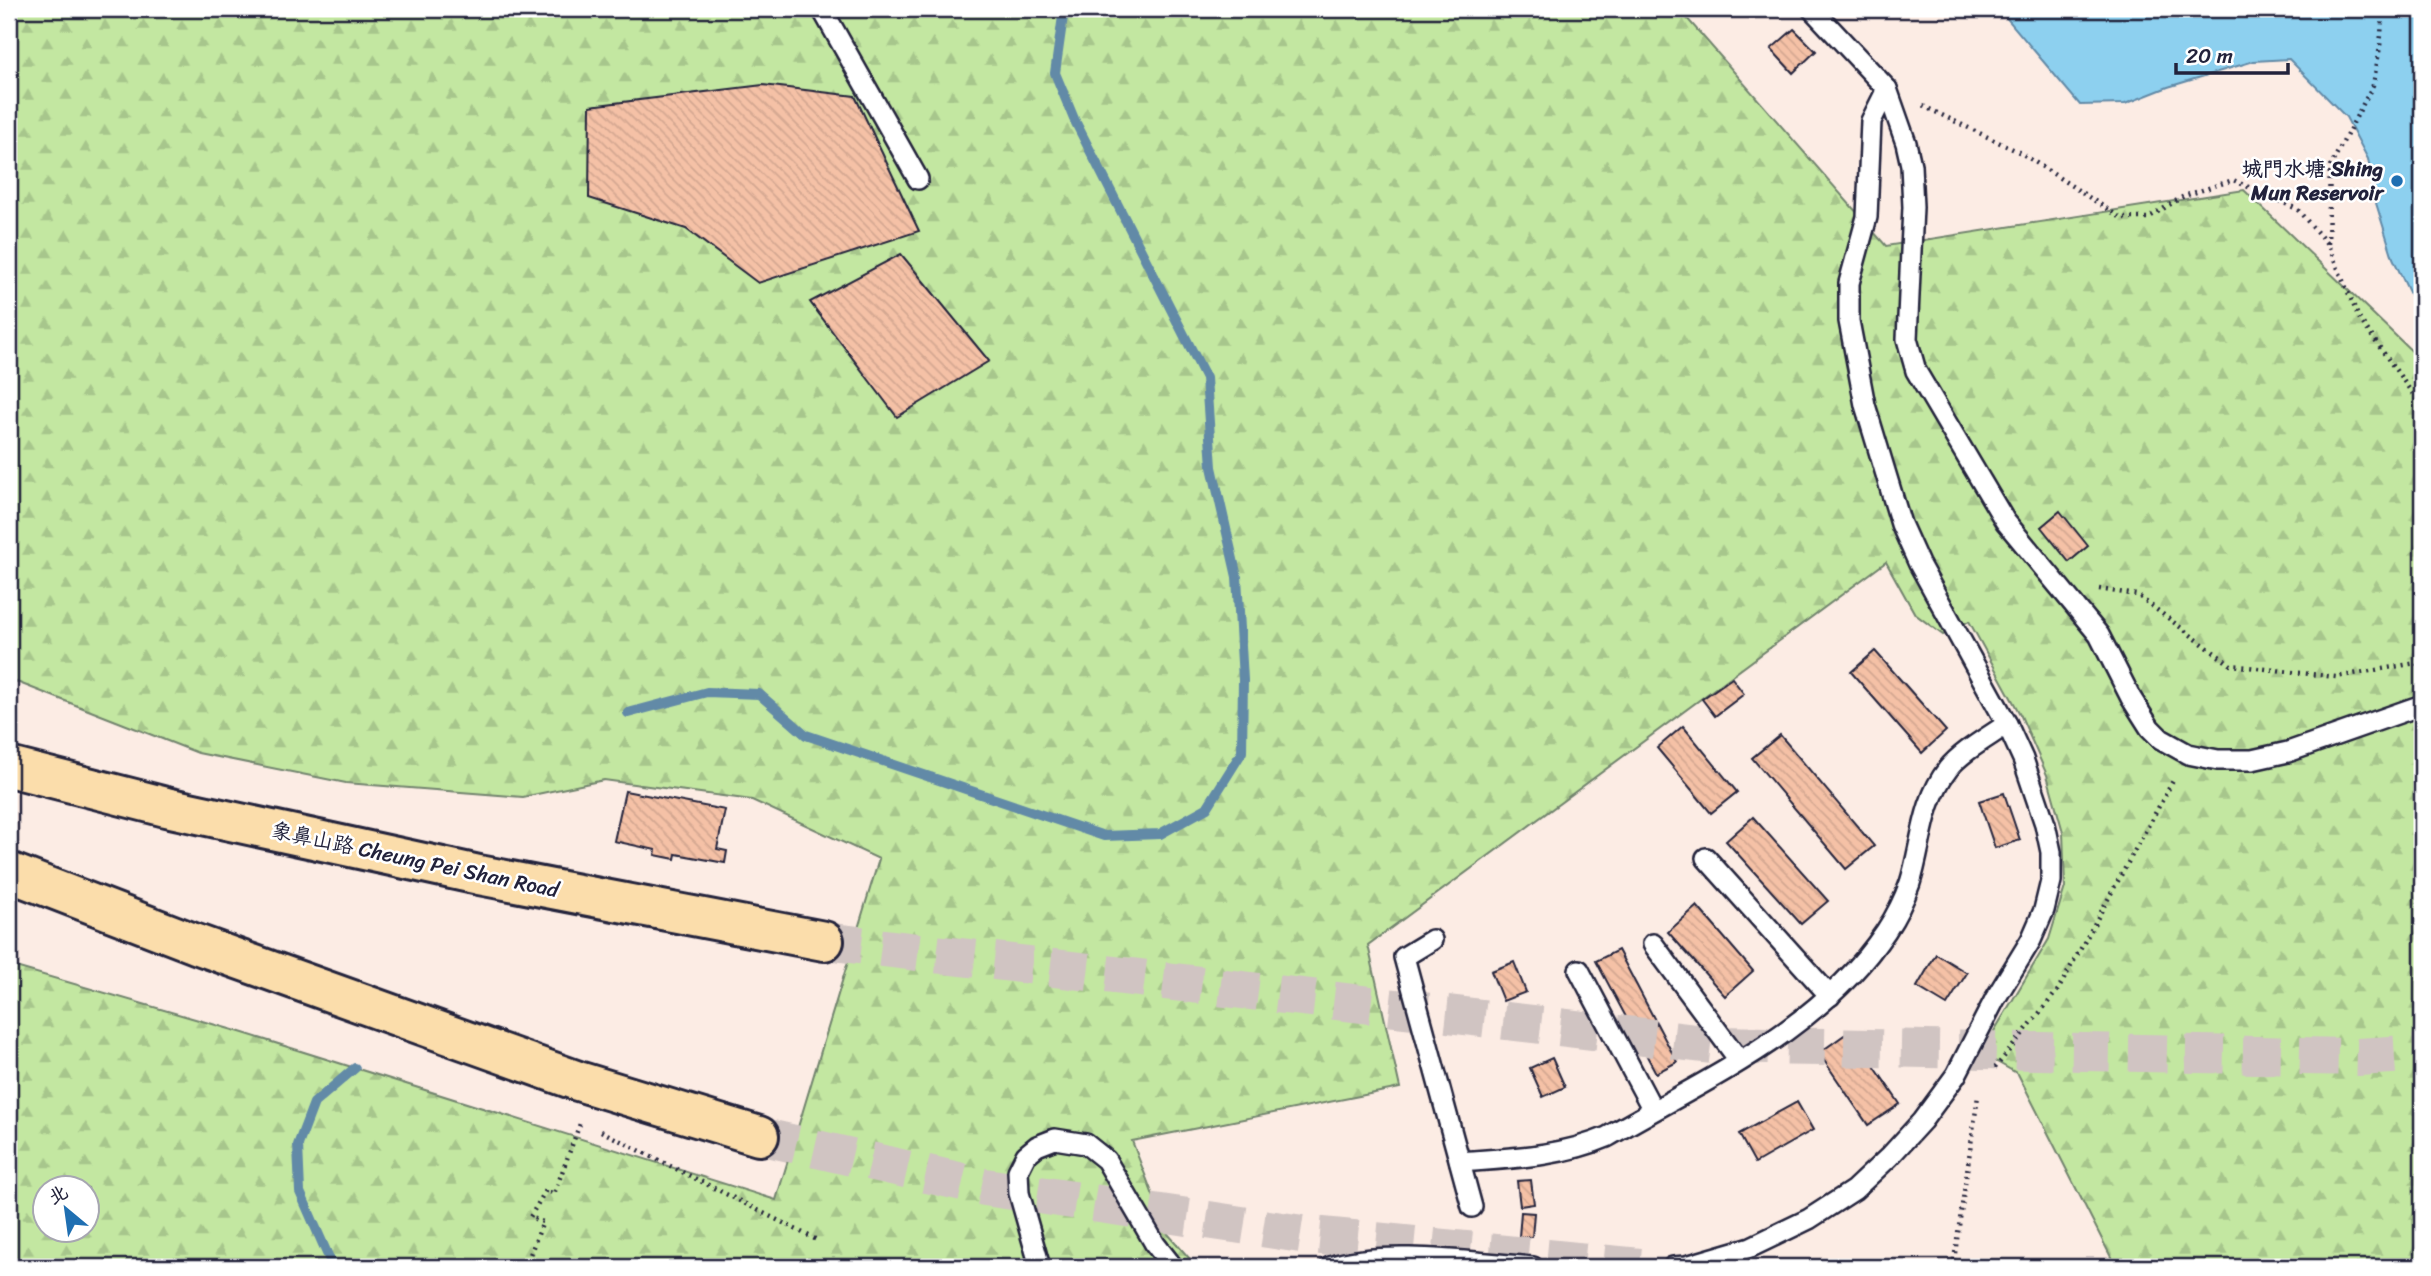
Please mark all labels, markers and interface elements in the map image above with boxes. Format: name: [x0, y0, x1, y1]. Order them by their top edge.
scale bar: [2176, 32, 2288, 76]
text: 20 m: [2186, 37, 2233, 75]
place label: 城門水塘 Shing Mun Reservoir: [2242, 150, 2385, 212]
marker: 城門水塘 Shing Mun Reservoir: [2389, 173, 2405, 189]
street label: 象鼻山路 Cheung Pei Shan Road: [268, 811, 564, 909]
north arrow: [32, 1174, 102, 1244]
text: 北: [42, 1176, 74, 1214]

